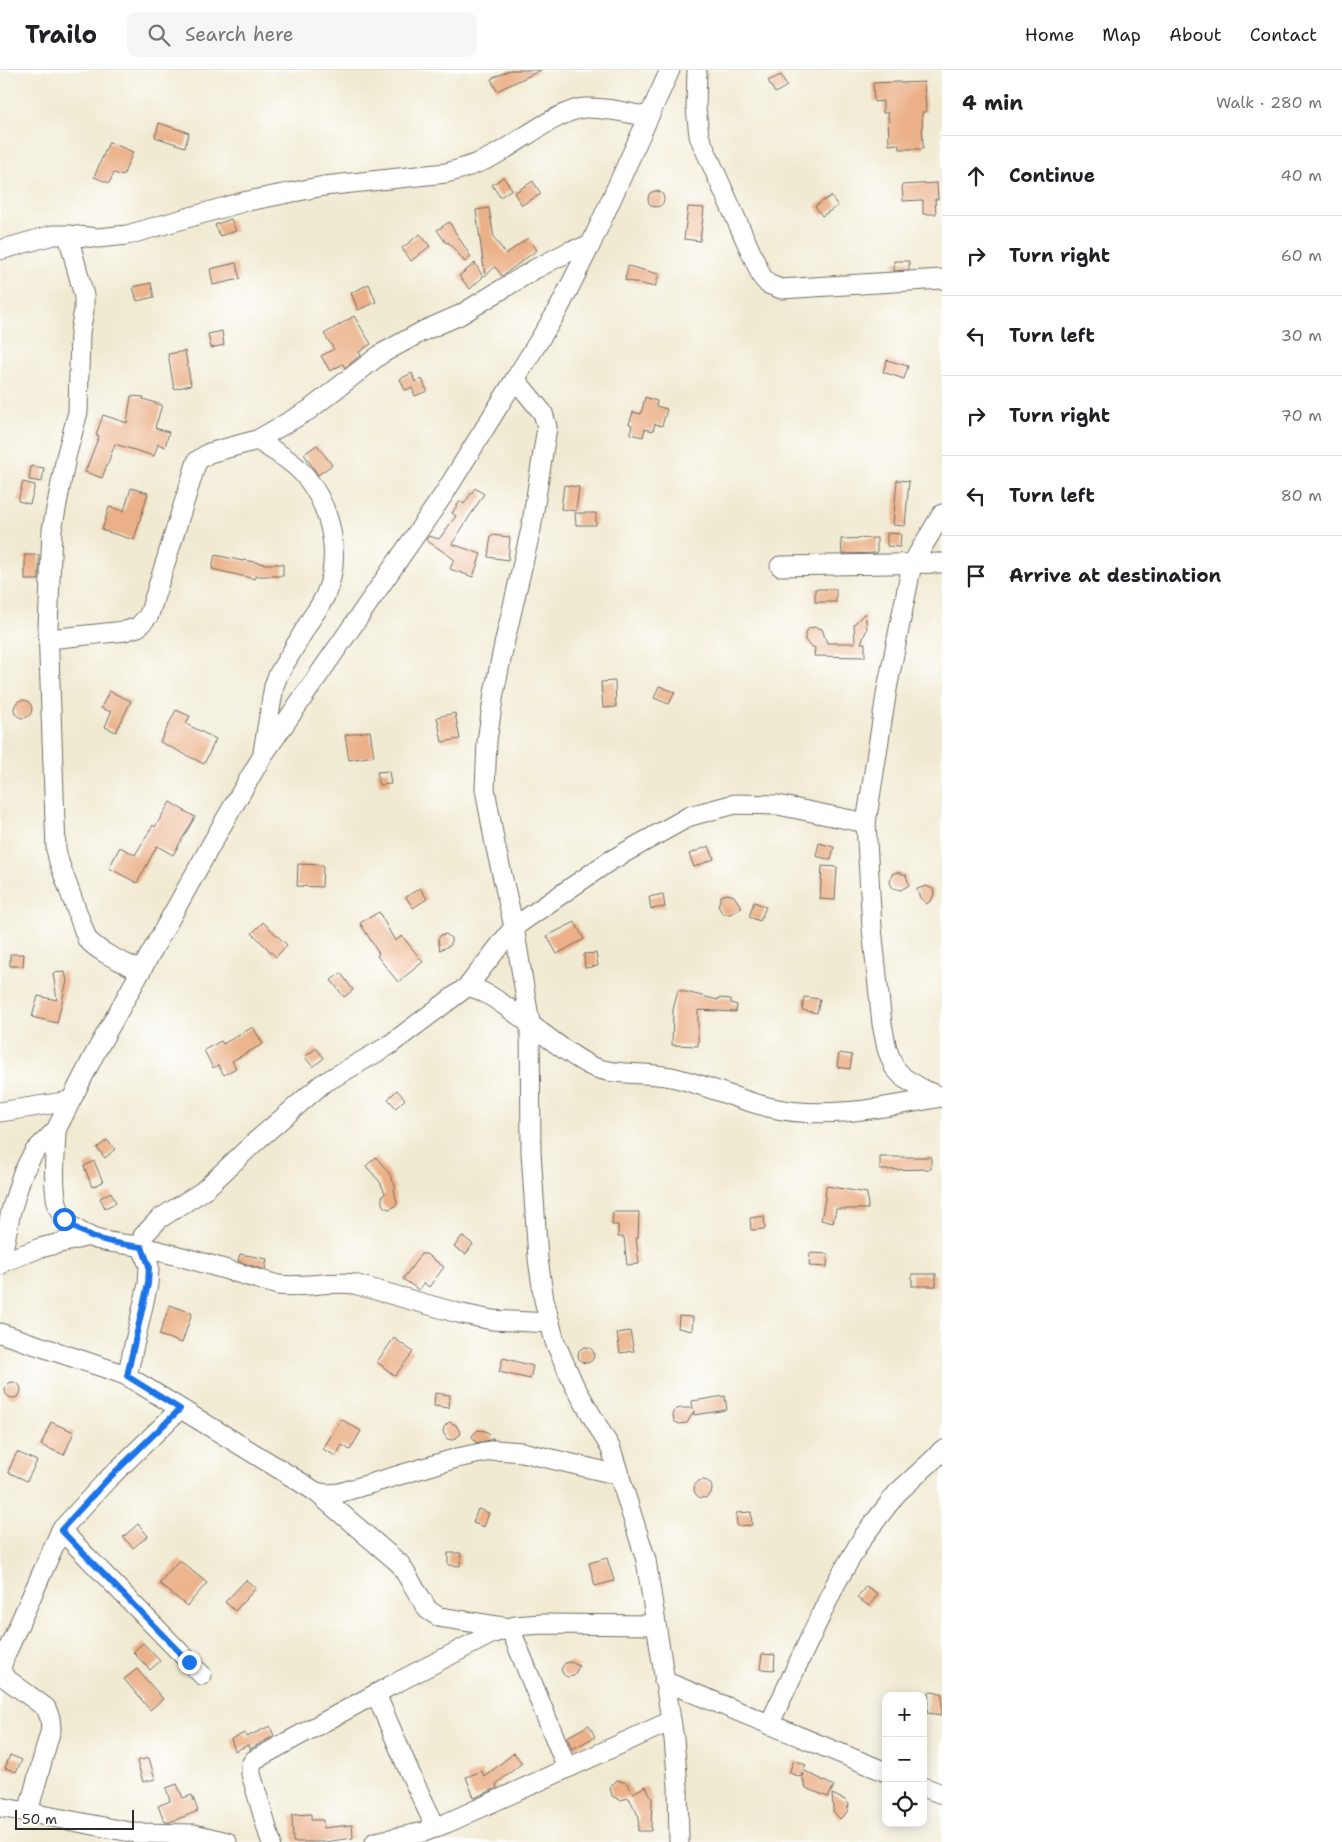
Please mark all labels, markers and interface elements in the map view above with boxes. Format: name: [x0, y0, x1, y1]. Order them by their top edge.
search box: [127, 12, 477, 57]
text: Trailo: [25, 19, 97, 51]
icon: search: [145, 21, 173, 49]
text: Search here: [185, 22, 294, 47]
text: Home: [1025, 23, 1074, 47]
text: Map: [1102, 23, 1141, 47]
text: About: [1169, 23, 1222, 47]
text: Contact: [1250, 23, 1317, 47]
text: 4 min: [962, 89, 1023, 117]
text: Walk · 280 m: [1216, 92, 1322, 113]
icon: ahead: [962, 162, 990, 190]
text: Continue: [1009, 163, 1095, 188]
text: 40 m: [1280, 165, 1322, 186]
icon: right: [962, 242, 990, 270]
text: Turn right: [1009, 243, 1110, 268]
text: 60 m: [1281, 245, 1322, 266]
icon: left: [962, 322, 990, 350]
text: Turn left: [1009, 323, 1095, 348]
text: 30 m: [1281, 325, 1322, 346]
icon: right: [962, 402, 990, 430]
text: Turn right: [1009, 403, 1110, 428]
text: 70 m: [1281, 405, 1322, 426]
icon: left: [962, 482, 990, 510]
text: Turn left: [1009, 483, 1095, 508]
text: 80 m: [1281, 485, 1322, 506]
icon: arrive: [962, 562, 990, 590]
text: Arrive at destination: [1009, 563, 1221, 588]
route start: [53, 1208, 76, 1231]
route end: [178, 1651, 201, 1674]
map controls: [882, 1692, 927, 1827]
button: +: [882, 1692, 927, 1737]
button: −: [882, 1737, 927, 1782]
button: locate: [882, 1782, 927, 1827]
scale bar: [15, 1807, 134, 1830]
text: 50 m: [22, 1810, 57, 1828]

